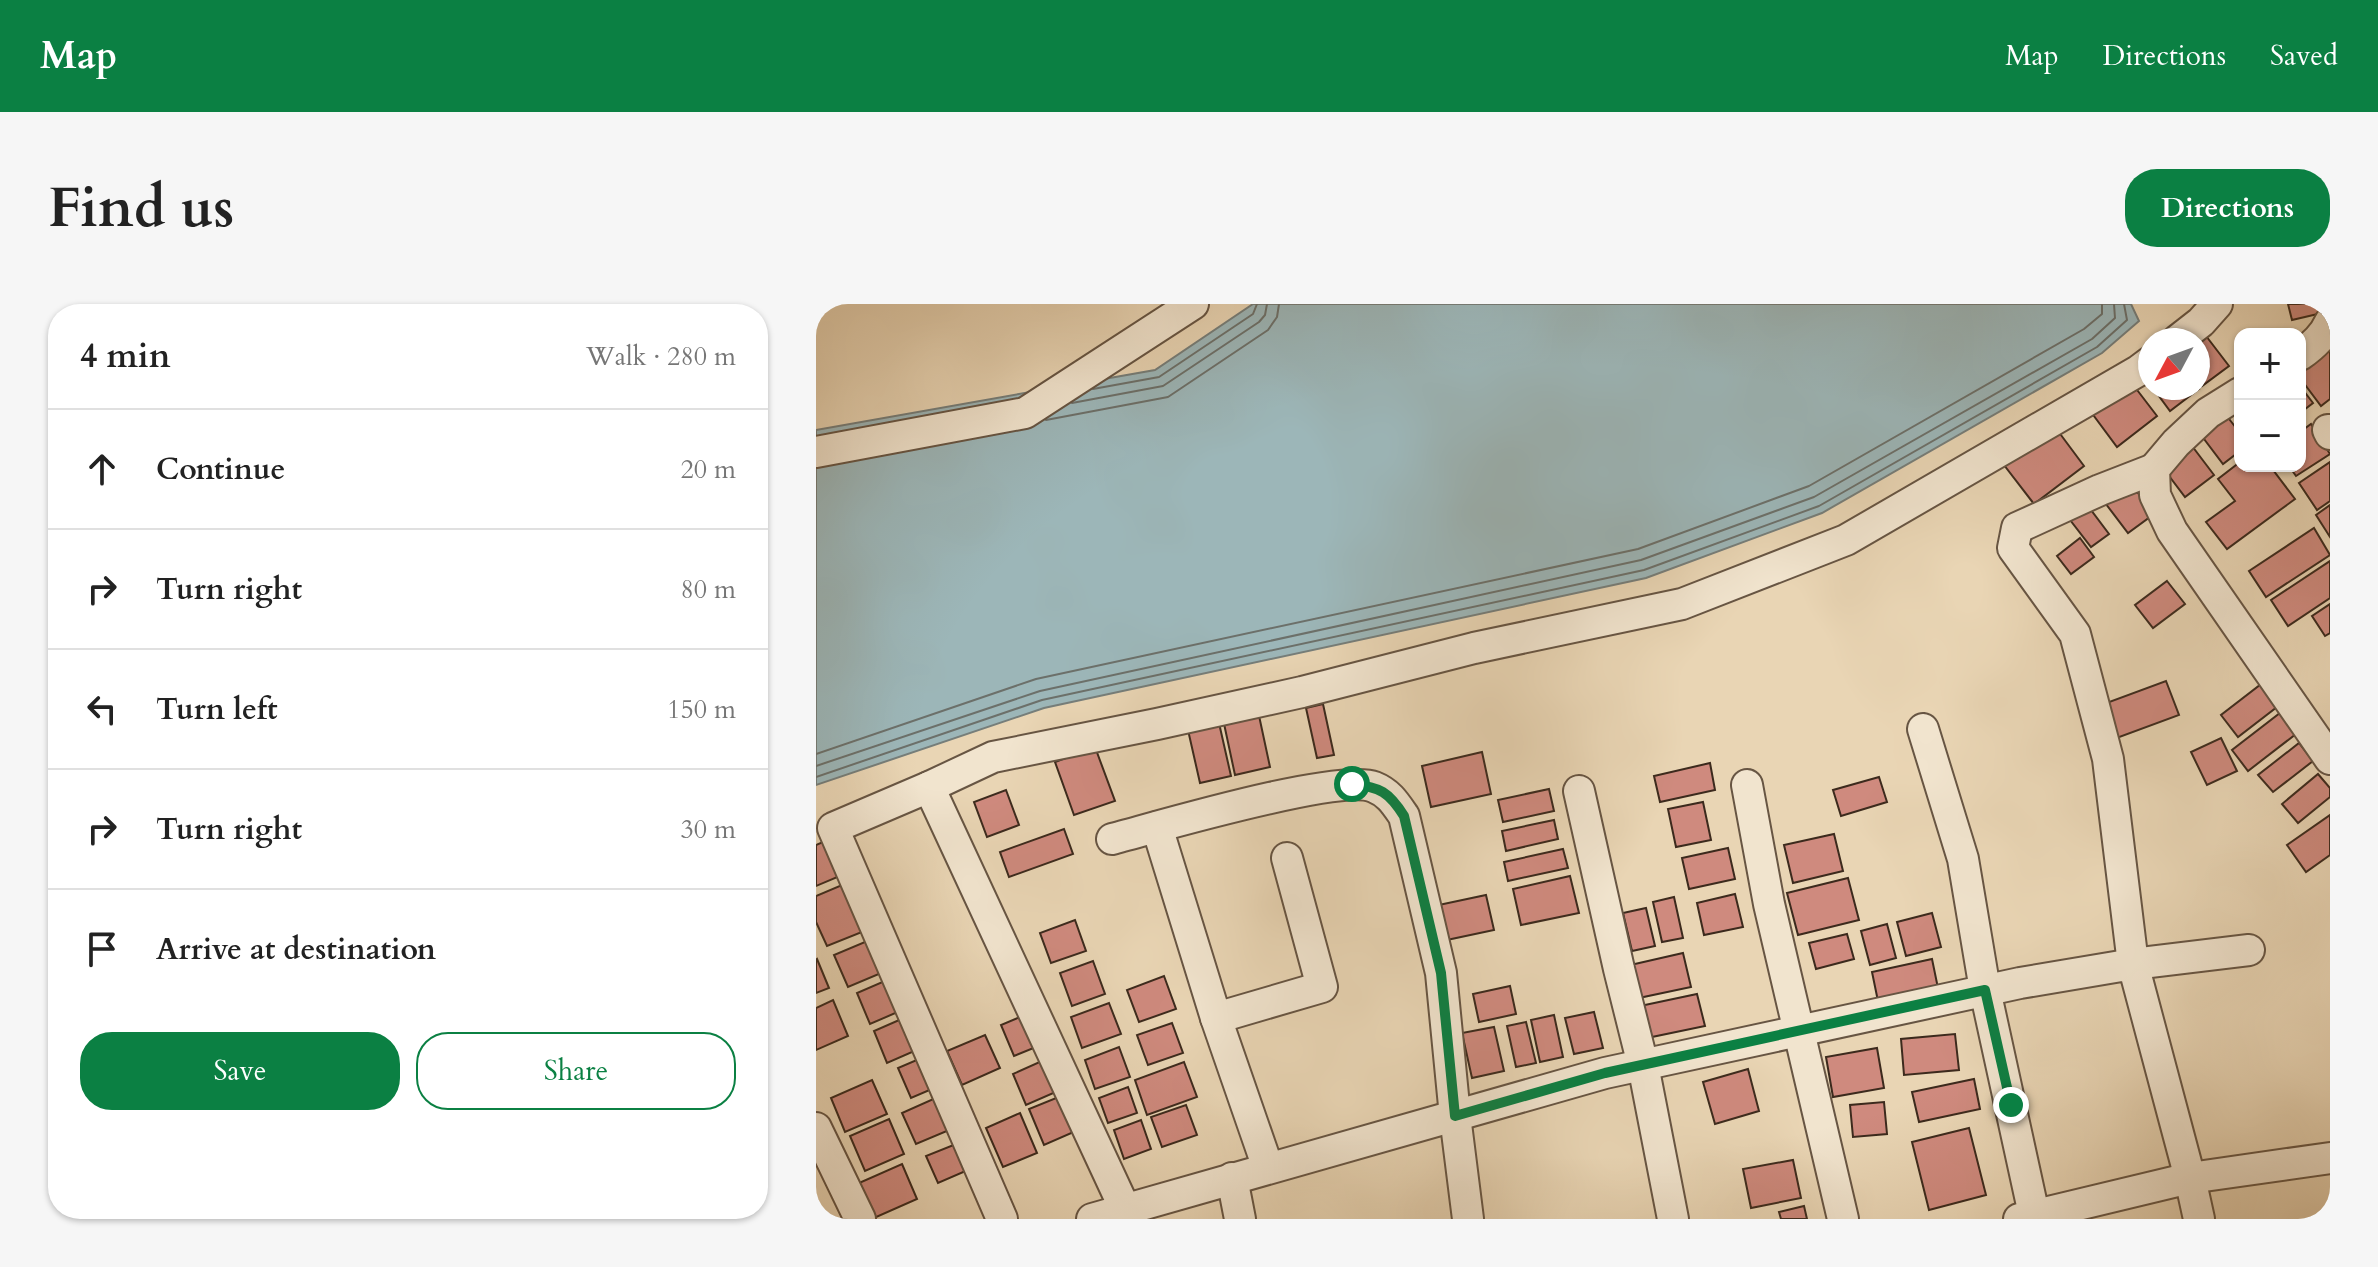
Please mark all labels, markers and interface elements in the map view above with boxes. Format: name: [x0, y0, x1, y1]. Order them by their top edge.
text: Map: [40, 30, 117, 82]
text: Map: [2005, 37, 2059, 75]
text: Directions: [2103, 37, 2226, 75]
text: Saved: [2270, 37, 2338, 75]
button: Directions: [2125, 169, 2330, 247]
text: Find us: [48, 171, 234, 246]
north arrow: [2138, 328, 2210, 400]
map controls: [2234, 328, 2306, 472]
button: +: [2234, 328, 2306, 400]
text: 4 min: [80, 333, 171, 379]
text: Walk · 280 m: [586, 339, 736, 374]
button: −: [2234, 400, 2306, 472]
icon: ahead: [80, 447, 124, 491]
text: Continue: [156, 449, 285, 490]
text: 20 m: [680, 452, 736, 487]
icon: right: [80, 567, 124, 611]
text: Turn right: [156, 569, 302, 610]
text: 80 m: [680, 572, 736, 607]
icon: left: [80, 687, 124, 731]
text: Turn left: [156, 689, 278, 730]
text: 150 m: [667, 692, 736, 727]
route start: [1334, 766, 1370, 802]
icon: right: [80, 807, 124, 851]
text: Turn right: [156, 809, 302, 850]
text: 30 m: [680, 812, 736, 847]
icon: arrive: [80, 927, 124, 971]
text: Arrive at destination: [156, 929, 436, 970]
button: Save: [80, 1032, 400, 1110]
button: Share: [416, 1032, 736, 1110]
route end: [1993, 1087, 2029, 1123]

